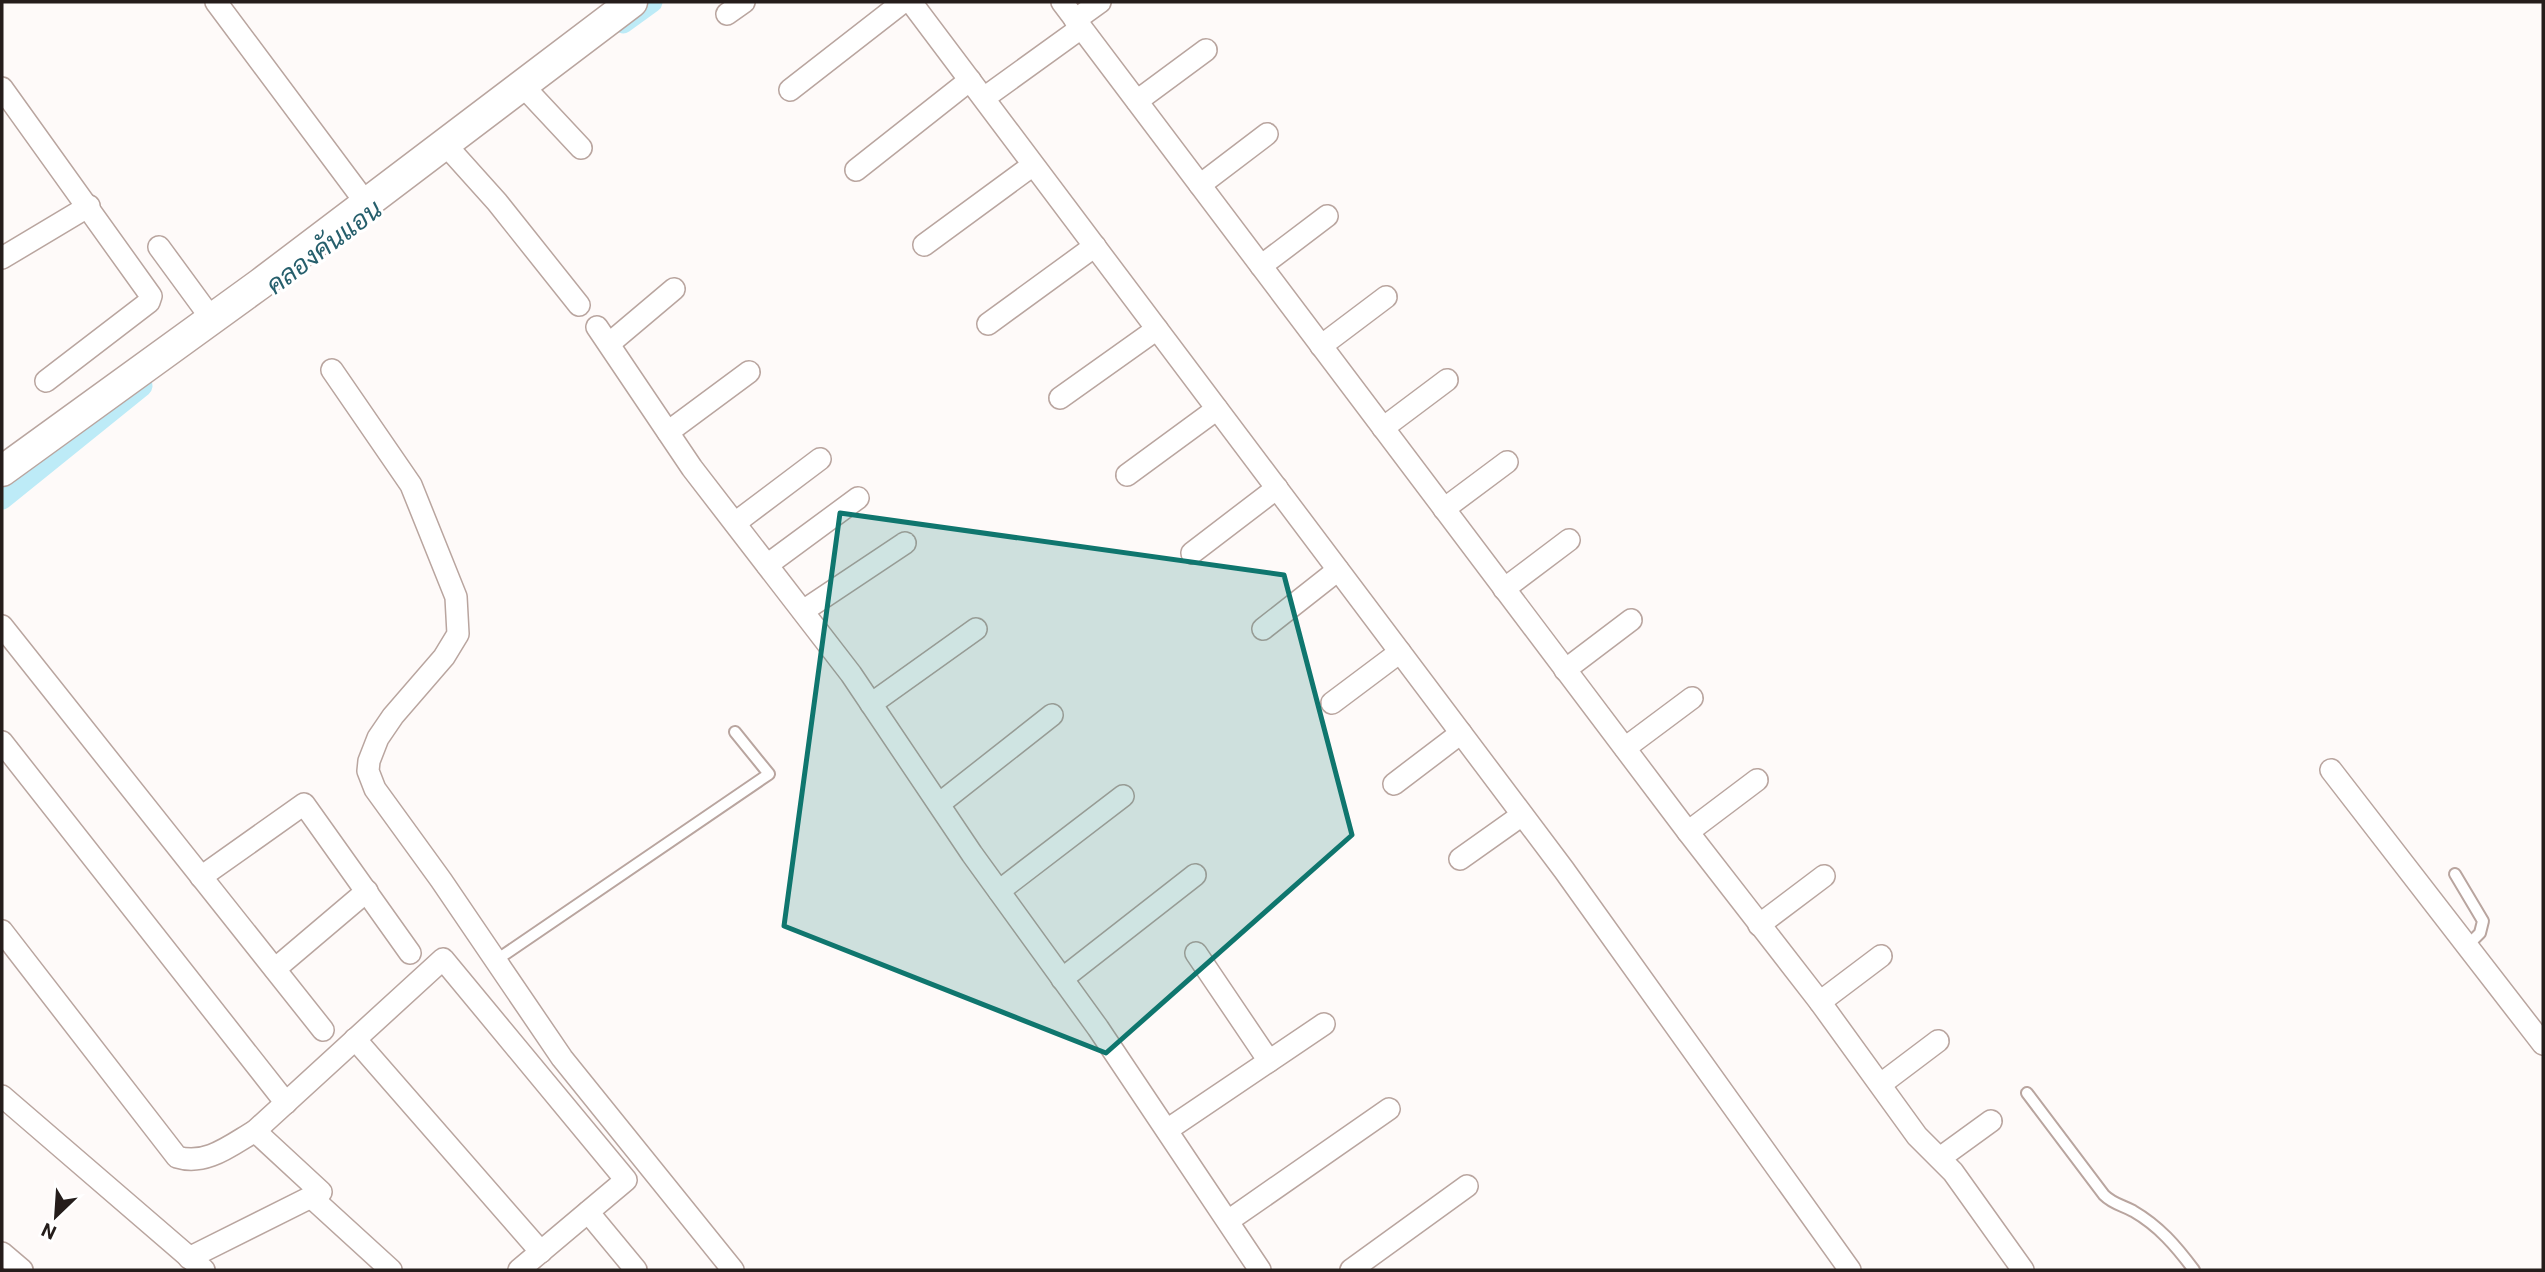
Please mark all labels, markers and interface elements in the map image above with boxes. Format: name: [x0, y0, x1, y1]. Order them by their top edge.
water label: คลองคันแอน: [260, 193, 388, 300]
north arrow: [21, 1181, 91, 1251]
text: N: [38, 1218, 60, 1244]

